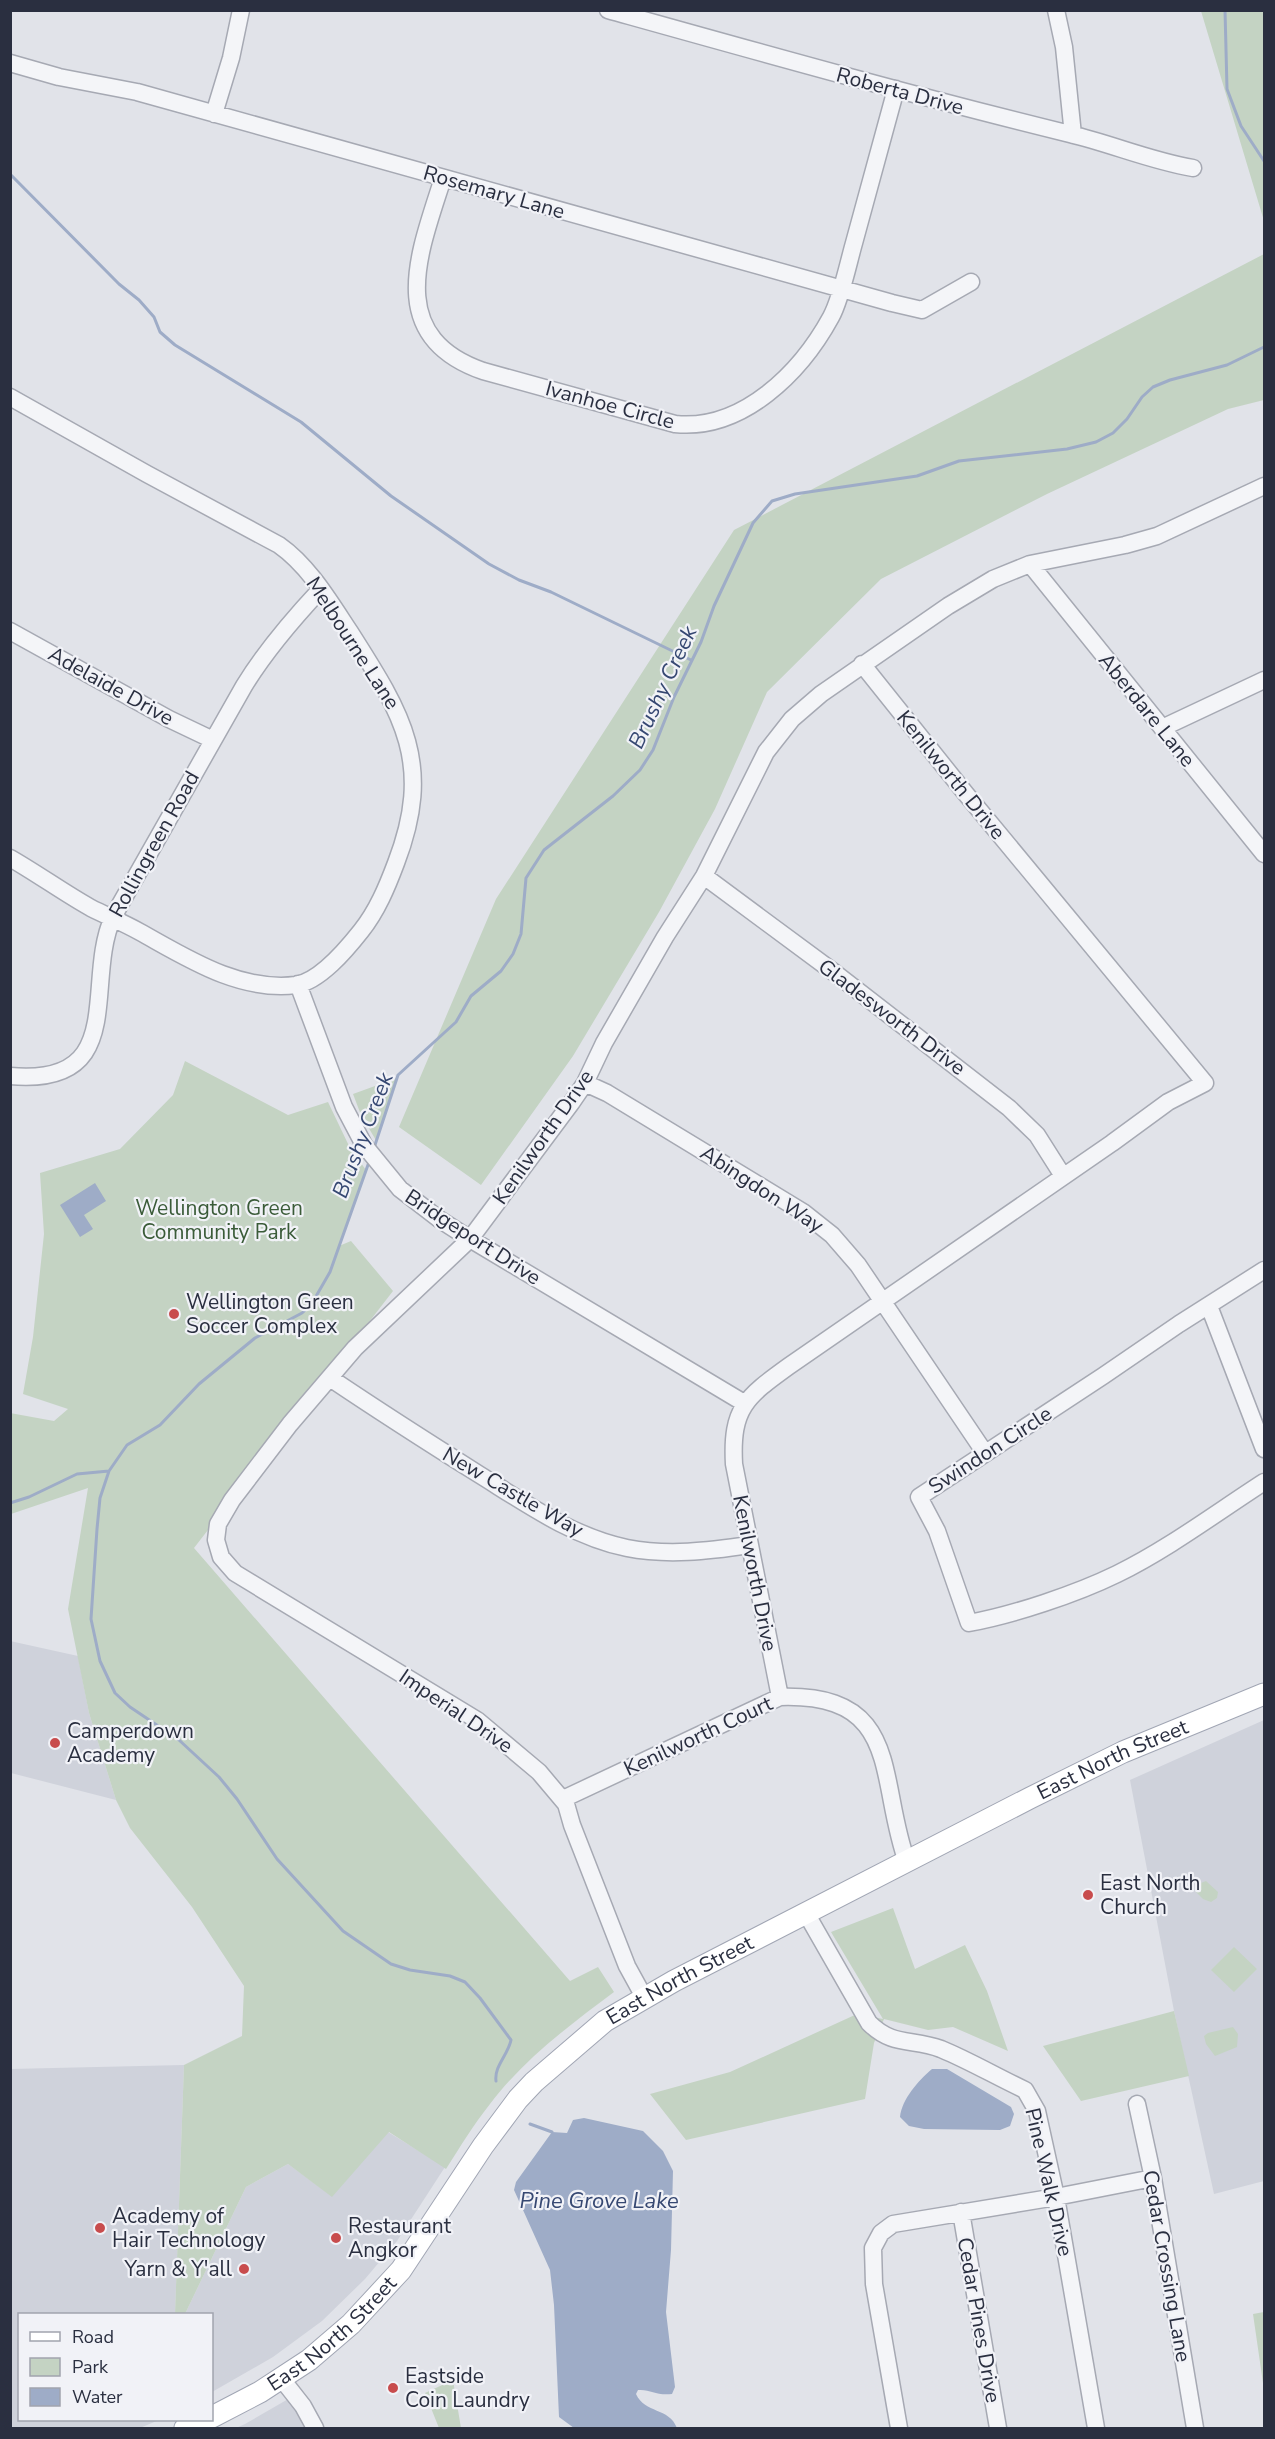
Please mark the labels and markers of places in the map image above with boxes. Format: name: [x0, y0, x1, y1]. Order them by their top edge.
place label: Wellington Green Soccer Complex: [186, 1288, 354, 1340]
marker: Wellington Green Soccer Complex: [167, 1307, 181, 1321]
place label: Camperdown Academy: [67, 1717, 194, 1769]
marker: Camperdown Academy: [48, 1736, 62, 1750]
place label: East North Church: [1100, 1869, 1201, 1921]
marker: East North Church: [1081, 1888, 1095, 1902]
place label: Academy of Hair Technology: [112, 2202, 265, 2254]
place label: Restaurant Angkor: [348, 2212, 452, 2264]
marker: Academy of Hair Technology: [93, 2221, 107, 2235]
marker: Restaurant Angkor: [329, 2231, 343, 2245]
place label: Yarn & Y'all: [123, 2255, 233, 2283]
marker: Yarn & Y'all: [237, 2262, 251, 2276]
place label: Eastside Coin Laundry: [405, 2362, 530, 2414]
marker: Eastside Coin Laundry: [386, 2381, 400, 2395]

